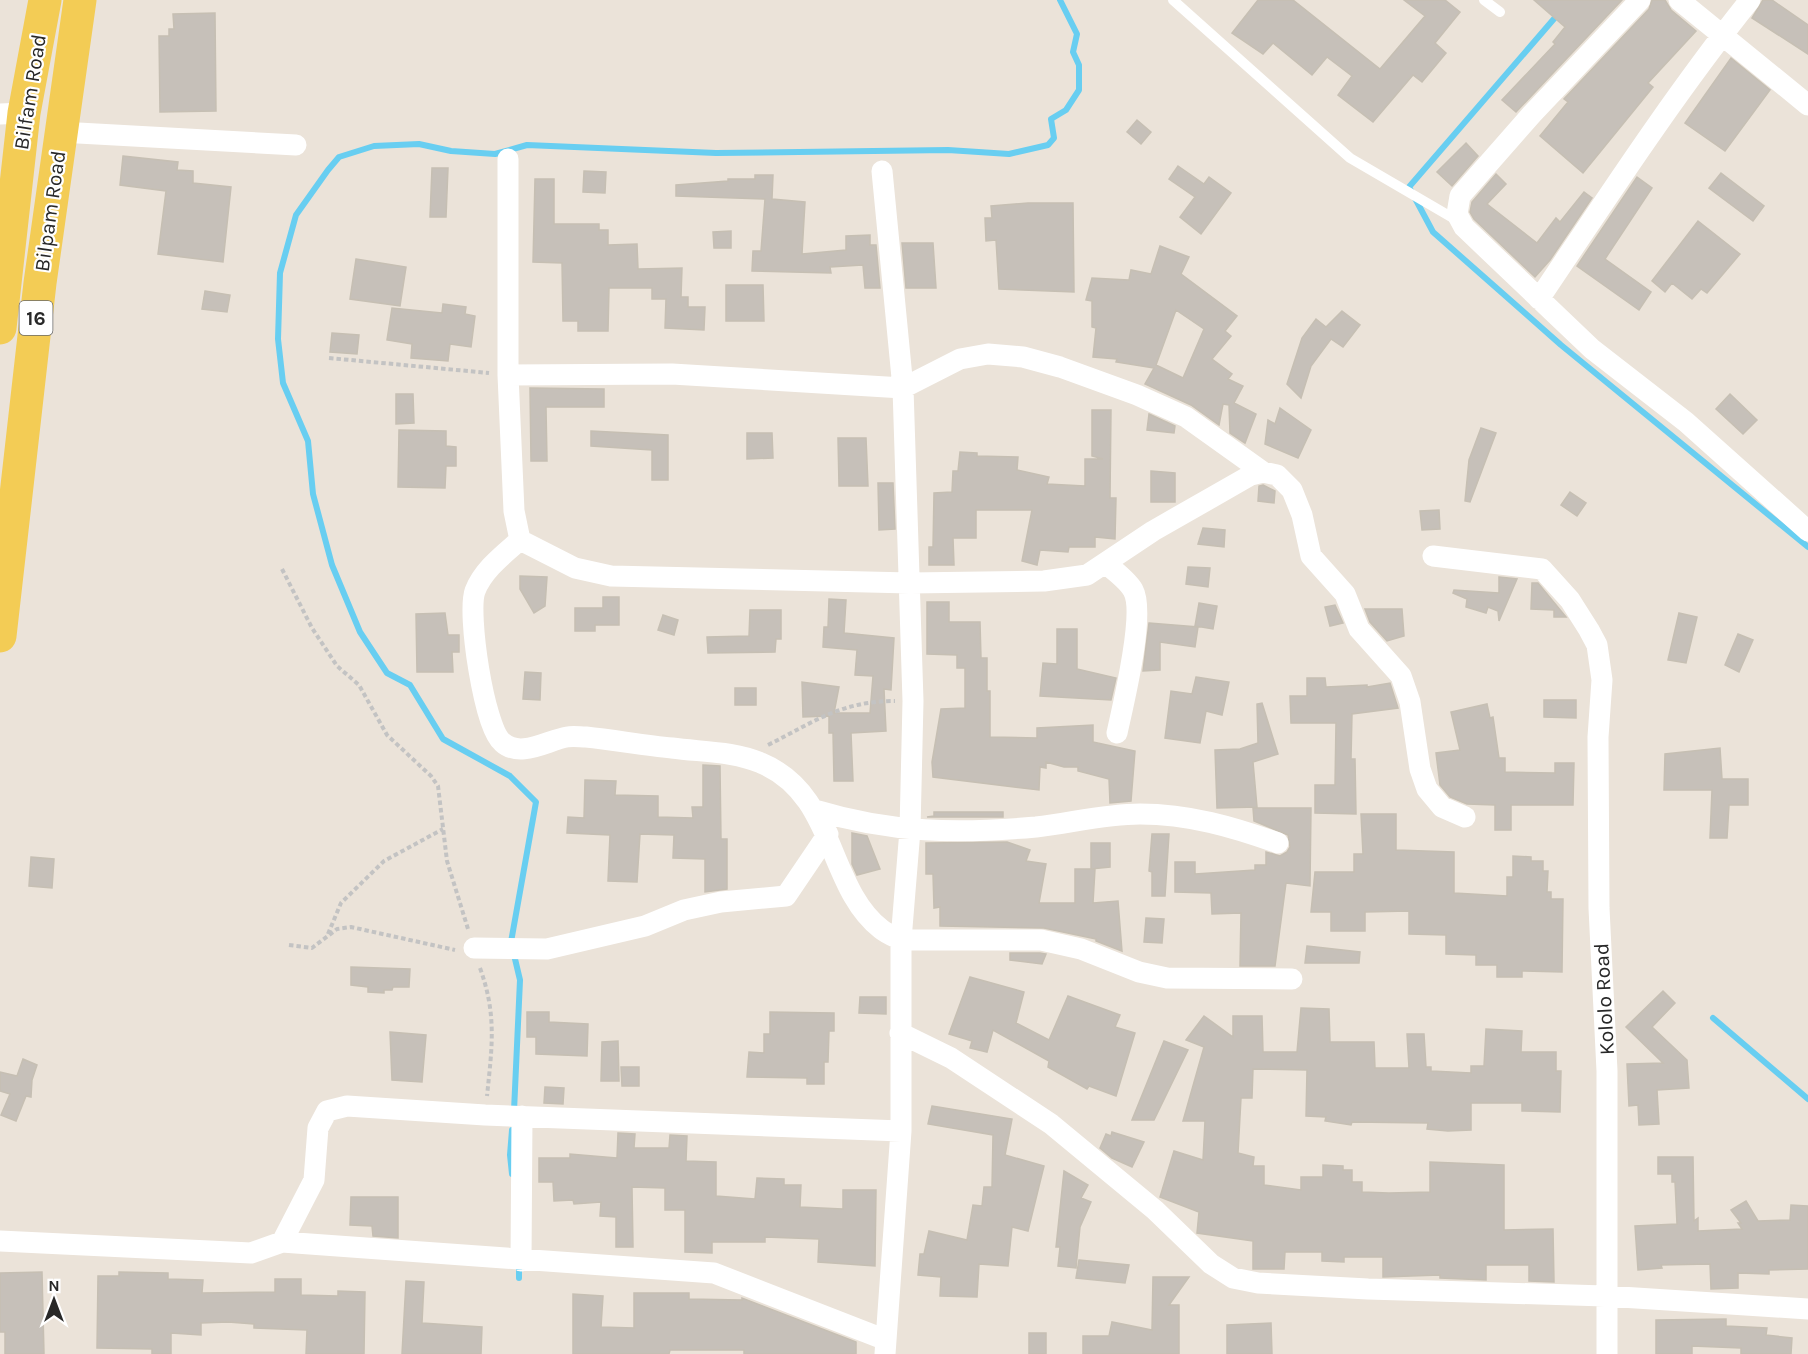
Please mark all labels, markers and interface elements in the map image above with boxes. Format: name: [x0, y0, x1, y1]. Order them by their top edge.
street label: Bilfam Road: [9, 32, 51, 152]
street label: Bilpam Road: [30, 149, 70, 273]
road number: 16: [20, 301, 52, 335]
street label: Kololo Road: [1589, 942, 1619, 1056]
north arrow: [24, 1270, 84, 1330]
text: N: [48, 1276, 60, 1295]

